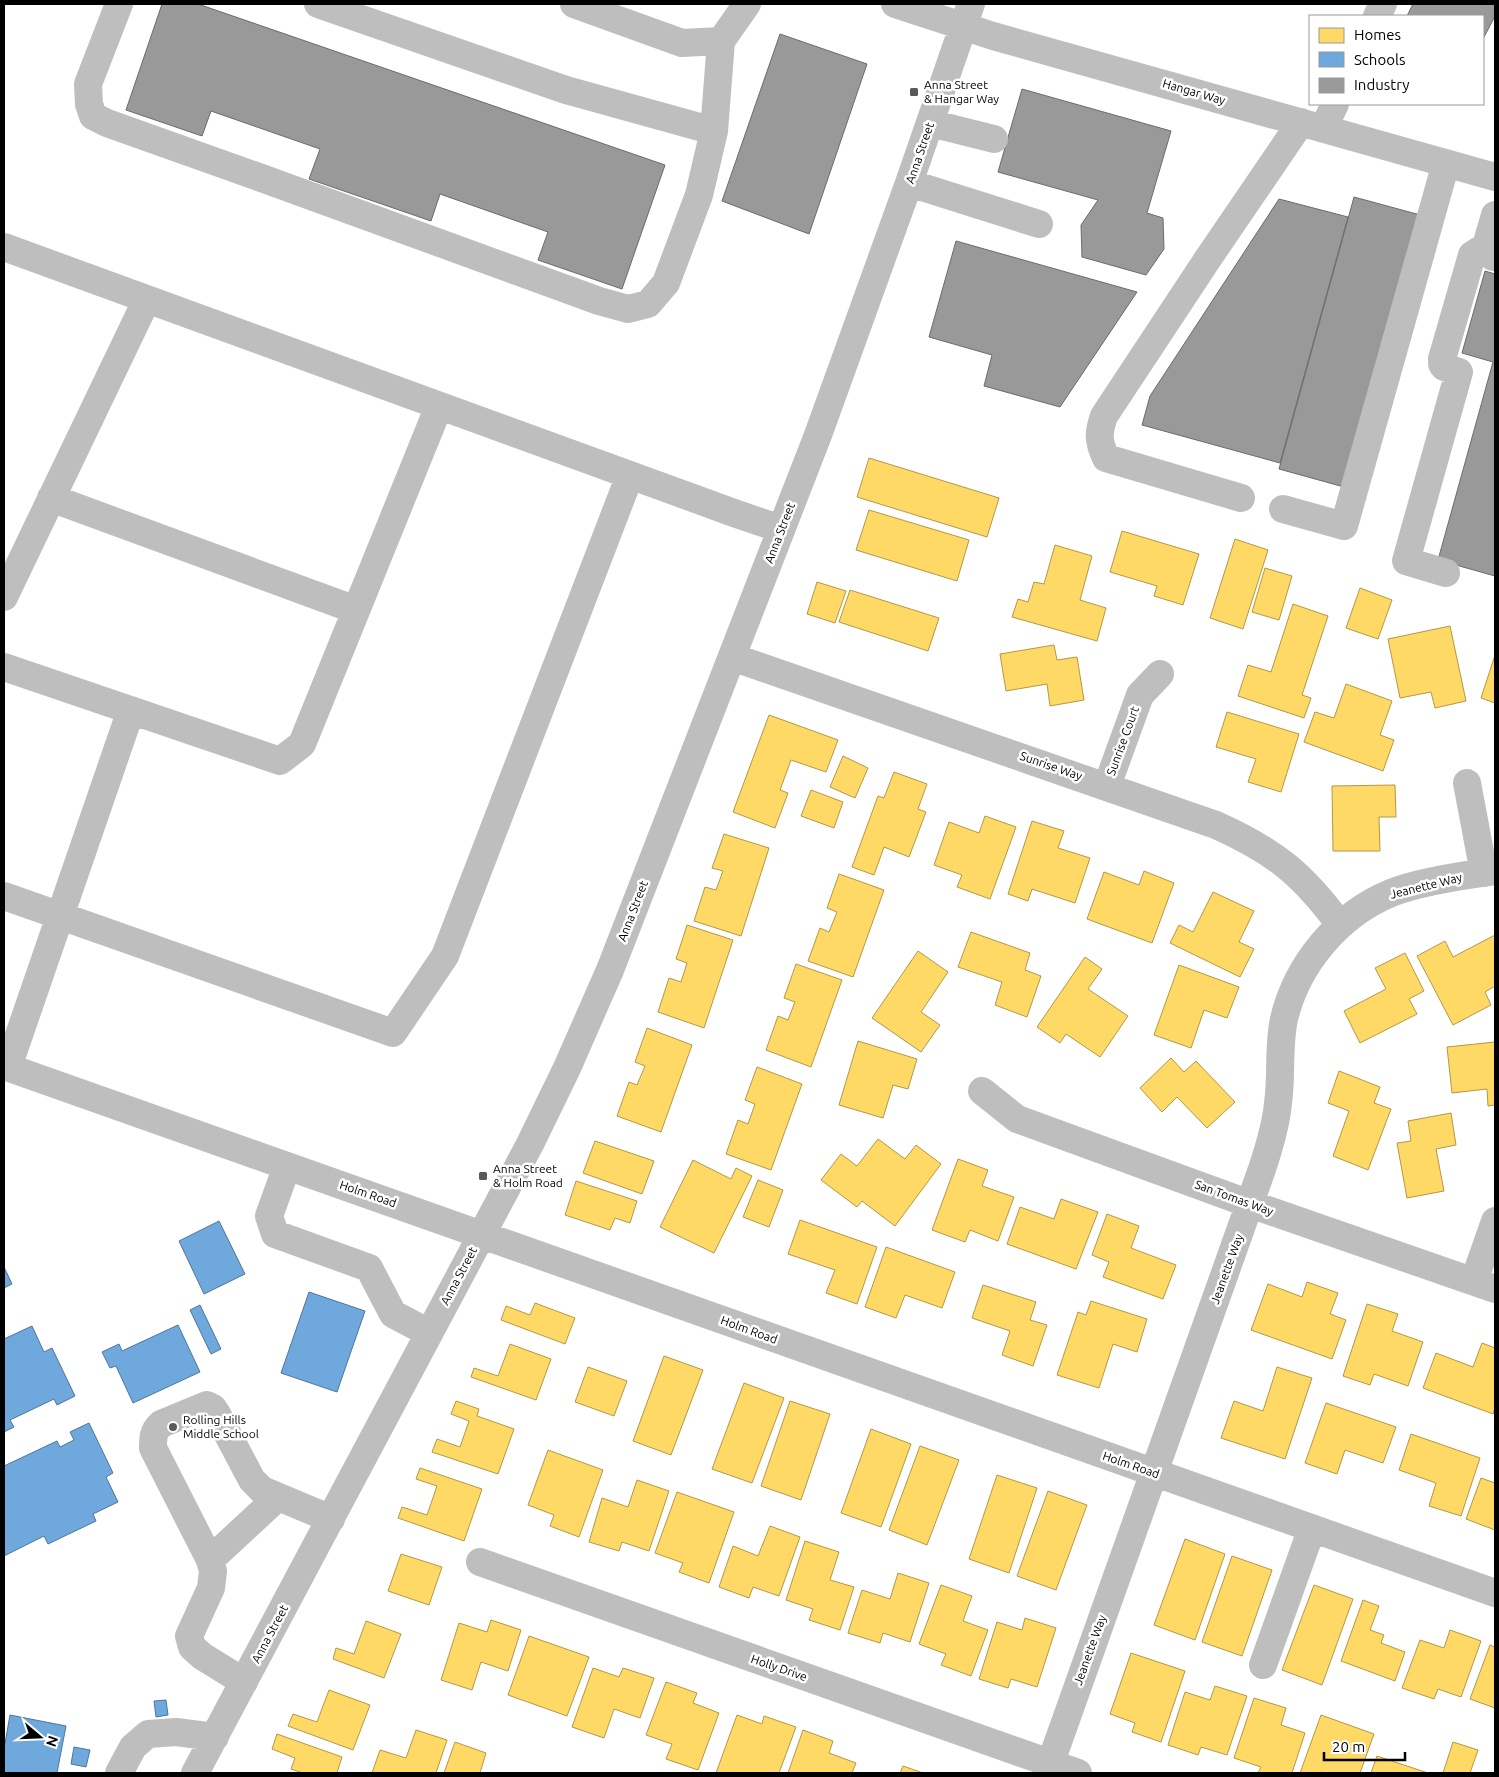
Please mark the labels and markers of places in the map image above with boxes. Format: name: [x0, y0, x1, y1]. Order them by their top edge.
place label: Anna Street & Hangar Way: [924, 78, 999, 105]
marker: Anna Street & Hangar Way: [908, 86, 920, 98]
place label: Anna Street & Holm Road: [493, 1162, 563, 1189]
marker: Anna Street & Holm Road: [477, 1170, 489, 1182]
place label: Rolling Hills Middle School: [183, 1413, 259, 1440]
marker: Rolling Hills Middle School: [167, 1421, 179, 1433]

